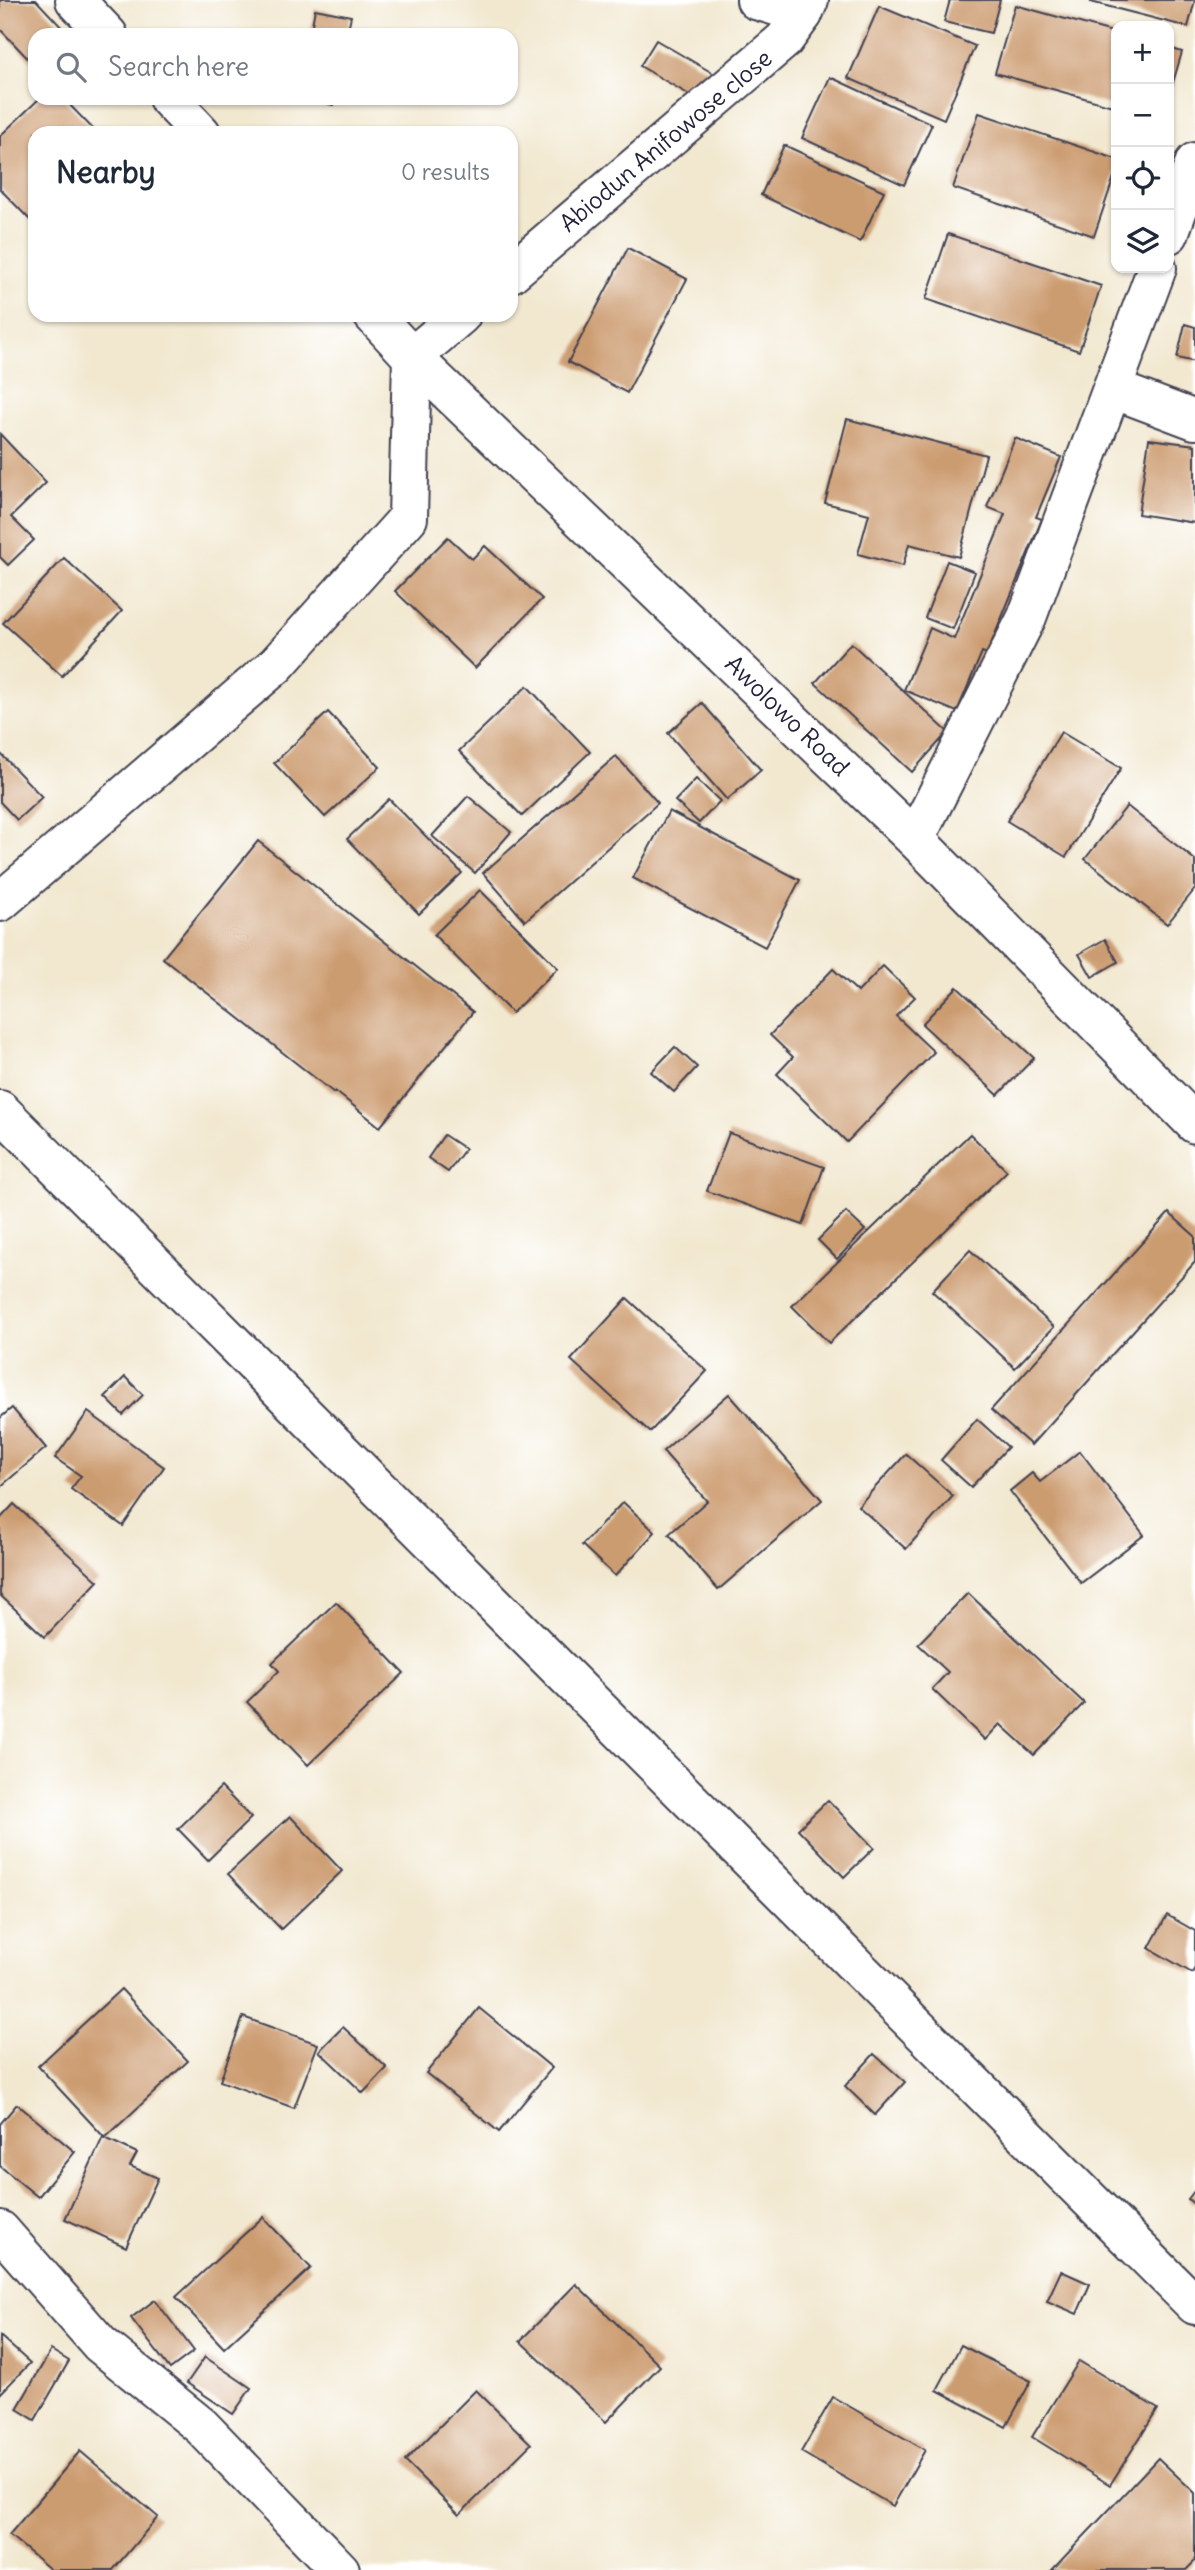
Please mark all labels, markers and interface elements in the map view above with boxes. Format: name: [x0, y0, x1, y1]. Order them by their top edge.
map controls: [1111, 21, 1174, 273]
button: +: [1111, 21, 1174, 84]
search box: [28, 28, 518, 105]
street label: Abiodun Anifowose close: [553, 43, 778, 238]
icon: search: [52, 48, 90, 86]
text: Search here: [108, 50, 249, 83]
button: −: [1111, 84, 1174, 147]
button: locate: [1111, 147, 1174, 210]
text: Nearby: [56, 153, 156, 191]
text: 0 results: [401, 157, 490, 186]
button: layers: [1111, 210, 1174, 273]
street label: Awolowo Road: [719, 649, 856, 782]

